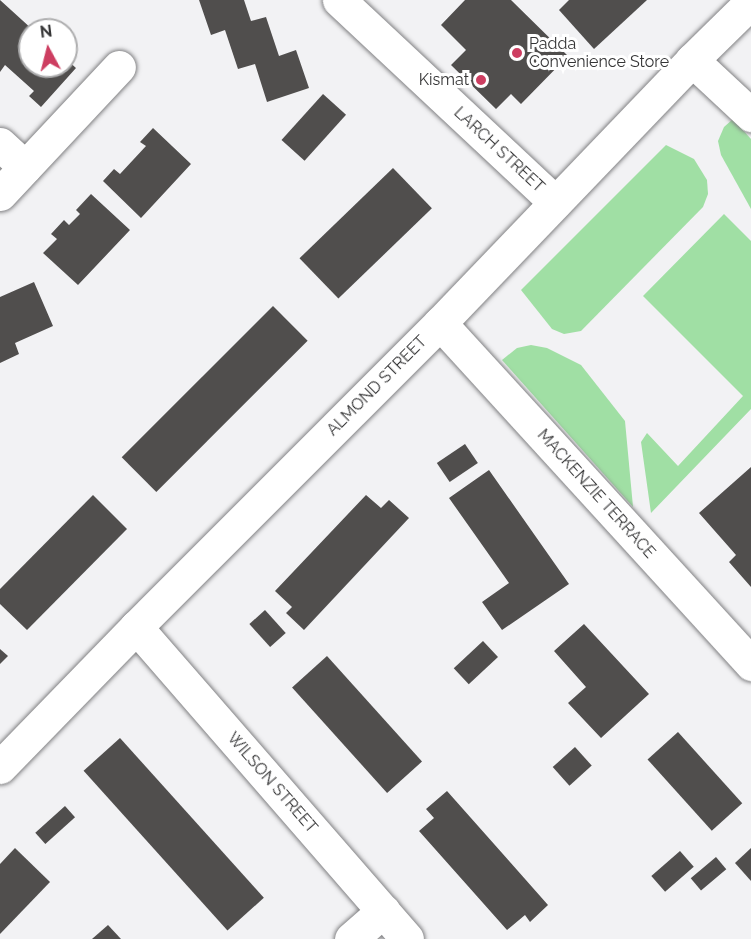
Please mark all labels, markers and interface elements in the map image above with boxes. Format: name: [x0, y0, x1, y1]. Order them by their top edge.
north arrow: [18, 18, 78, 78]
text: N: [39, 21, 53, 42]
place label: Padda Convenience Store: [529, 34, 669, 72]
marker: Padda Convenience Store: [510, 46, 524, 60]
place label: Kismat: [419, 70, 469, 90]
marker: Kismat: [474, 73, 488, 87]
street label: LARCH STREET: [450, 103, 548, 197]
street label: ALMOND STREET: [323, 332, 431, 440]
street label: MACKENZIE TERRACE: [533, 425, 659, 563]
street label: WILSON STREET: [223, 729, 321, 837]

